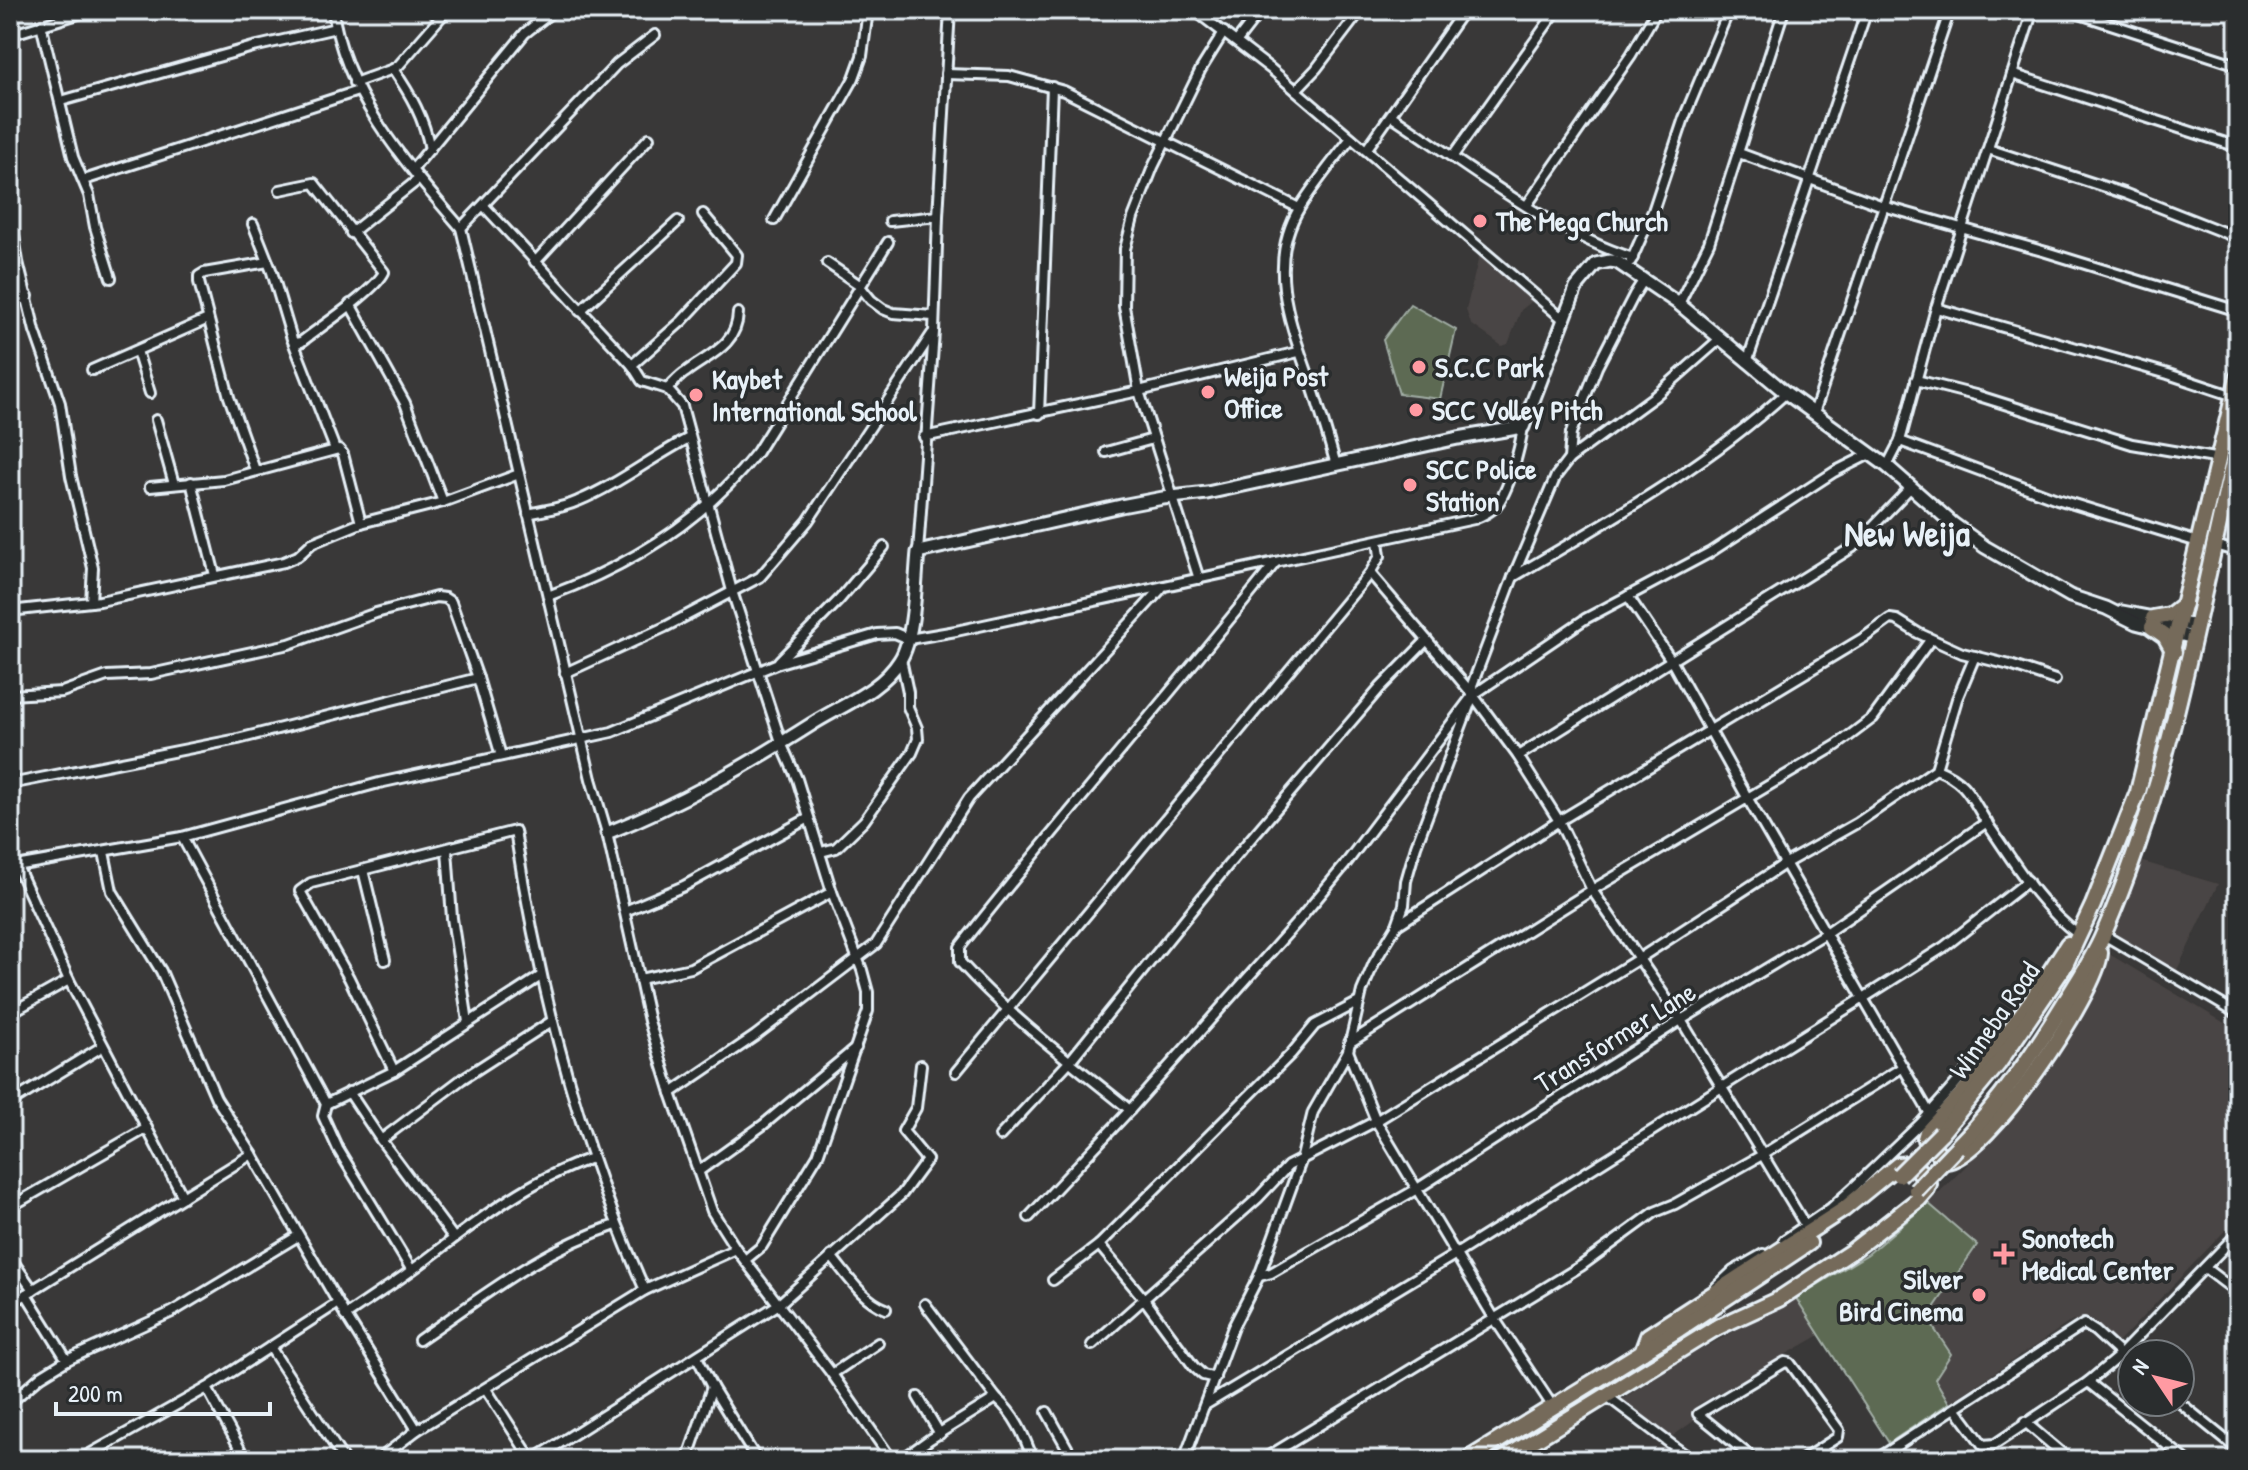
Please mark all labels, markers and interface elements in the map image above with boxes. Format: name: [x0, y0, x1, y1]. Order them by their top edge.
place label: The Mega Church: [1495, 202, 1668, 241]
marker: The Mega Church: [1471, 212, 1489, 230]
place label: S.C.C Park: [1435, 348, 1544, 386]
place label: Weija Post Office: [1224, 357, 1329, 427]
marker: S.C.C Park: [1410, 358, 1428, 376]
place label: Kaybet International School: [712, 360, 917, 430]
marker: Weija Post Office: [1199, 383, 1217, 401]
marker: Kaybet International School: [687, 386, 705, 404]
place label: SCC Volley Pitch: [1432, 391, 1603, 430]
marker: SCC Volley Pitch: [1407, 401, 1425, 419]
place label: SCC Police Station: [1426, 450, 1537, 520]
marker: SCC Police Station: [1401, 476, 1419, 494]
district label: New Weija: [1844, 508, 1970, 557]
street label: Winneba Road: [1940, 954, 2048, 1086]
street label: Transformer Lane: [1527, 972, 1703, 1102]
place label: Sonotech Medical Center: [2022, 1219, 2174, 1289]
marker: Sonotech Medical Center: [1993, 1243, 2015, 1265]
place label: Silver Bird Cinema: [1839, 1260, 1963, 1330]
marker: Silver Bird Cinema: [1970, 1286, 1988, 1304]
north arrow: [2116, 1338, 2196, 1418]
text: N: [2124, 1353, 2155, 1380]
scale bar: [56, 1366, 270, 1416]
text: 200 m: [68, 1377, 123, 1409]

